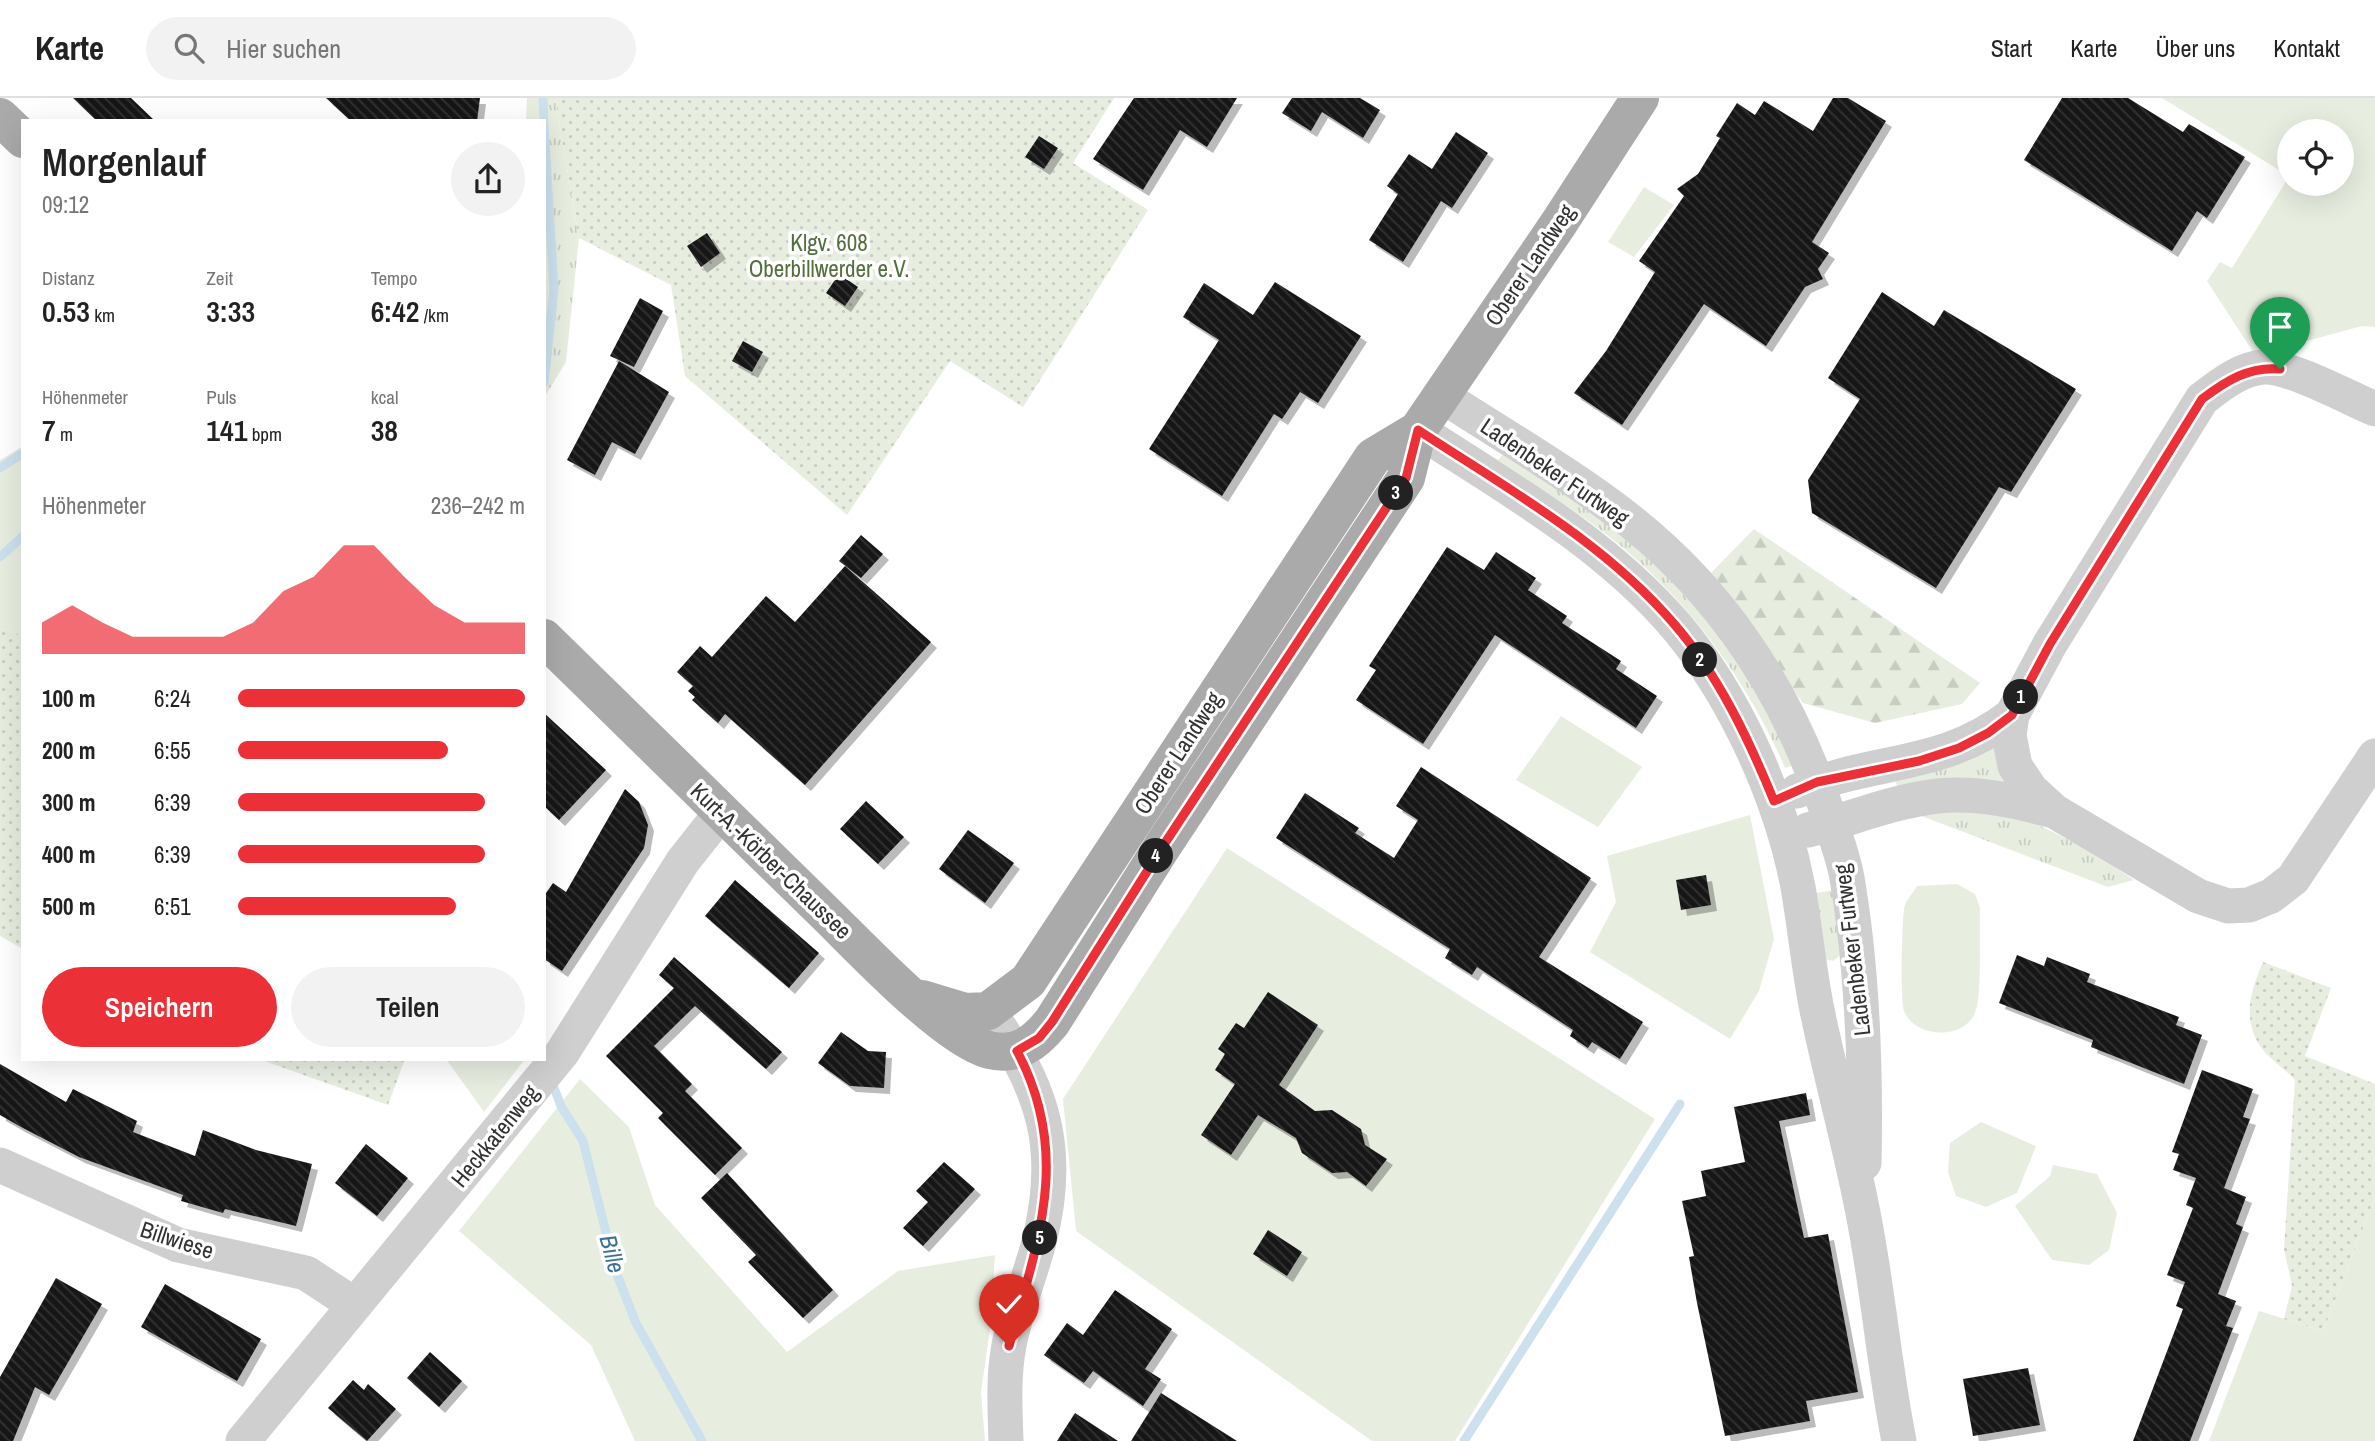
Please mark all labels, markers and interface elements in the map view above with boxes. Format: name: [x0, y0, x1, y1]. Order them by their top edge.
search box: [146, 17, 636, 80]
text: Karte: [35, 26, 104, 70]
icon: search: [170, 29, 208, 67]
text: Hier suchen: [226, 31, 341, 66]
text: Start: [1991, 32, 2032, 64]
text: Karte: [2070, 32, 2117, 64]
text: Über uns: [2155, 32, 2235, 64]
text: Kontakt: [2273, 32, 2340, 64]
map controls: [2277, 119, 2354, 196]
button: locate: [2277, 119, 2354, 196]
text: Morgenlauf: [42, 137, 206, 188]
button: share: [451, 142, 525, 216]
text: 09:12: [42, 189, 89, 220]
street label: Oberer Landweg: [1477, 197, 1582, 332]
park label: Klgv. 608 Oberbillwerder e.V.: [749, 227, 909, 284]
text: Distanz: [42, 265, 95, 291]
text: Zeit: [206, 265, 233, 291]
text: Tempo: [371, 265, 417, 291]
text: 0.53: [42, 291, 90, 331]
text: 3:33: [206, 291, 255, 331]
text: 6:42: [371, 291, 419, 331]
pin: [2250, 297, 2310, 369]
text: km: [90, 302, 115, 328]
text: /km: [419, 302, 449, 328]
icon: arrive: [2261, 308, 2299, 346]
text: Höhenmeter: [42, 384, 128, 410]
text: Puls: [206, 384, 237, 410]
text: kcal: [371, 384, 398, 410]
text: 7: [42, 410, 56, 450]
text: 141: [206, 410, 247, 450]
text: 38: [371, 410, 398, 450]
street label: Ladenbeker Furtweg: [1475, 410, 1636, 533]
text: m: [56, 421, 73, 447]
text: bpm: [247, 421, 282, 447]
pin: 3: [1378, 476, 1414, 510]
text: 3: [1391, 479, 1400, 505]
text: Höhenmeter: [42, 490, 146, 521]
text: 236–242 m: [431, 490, 525, 521]
pin: 2: [1682, 642, 1718, 678]
text: 2: [1695, 646, 1704, 672]
pin: 1: [2004, 680, 2038, 714]
text: 100 m: [42, 683, 95, 714]
text: 6:24: [154, 683, 191, 714]
text: 1: [2016, 683, 2025, 709]
street label: Oberer Landweg: [1126, 685, 1229, 820]
text: 200 m: [42, 735, 95, 766]
text: 6:55: [154, 735, 191, 766]
street label: Kurt-A.-Körber-Chaussee: [684, 776, 859, 946]
text: 300 m: [42, 787, 95, 818]
text: 6:39: [154, 787, 191, 818]
pin: 4: [1138, 838, 1174, 874]
text: 400 m: [42, 839, 95, 870]
text: 6:39: [154, 839, 191, 870]
text: 4: [1151, 842, 1160, 868]
street label: Ladenbeker Furtweg: [1826, 862, 1877, 1038]
text: 500 m: [42, 891, 95, 922]
text: 6:51: [154, 891, 191, 922]
button: Speichern: [42, 967, 277, 1047]
button: Teilen: [291, 967, 525, 1047]
street label: Heckkatenweg: [444, 1077, 546, 1194]
street label: Billwiese: [136, 1213, 218, 1266]
pin: 5: [1023, 1220, 1058, 1256]
text: 5: [1035, 1224, 1044, 1250]
water label: Bille: [593, 1231, 633, 1276]
pin: [979, 1274, 1039, 1346]
icon: check: [990, 1285, 1028, 1323]

